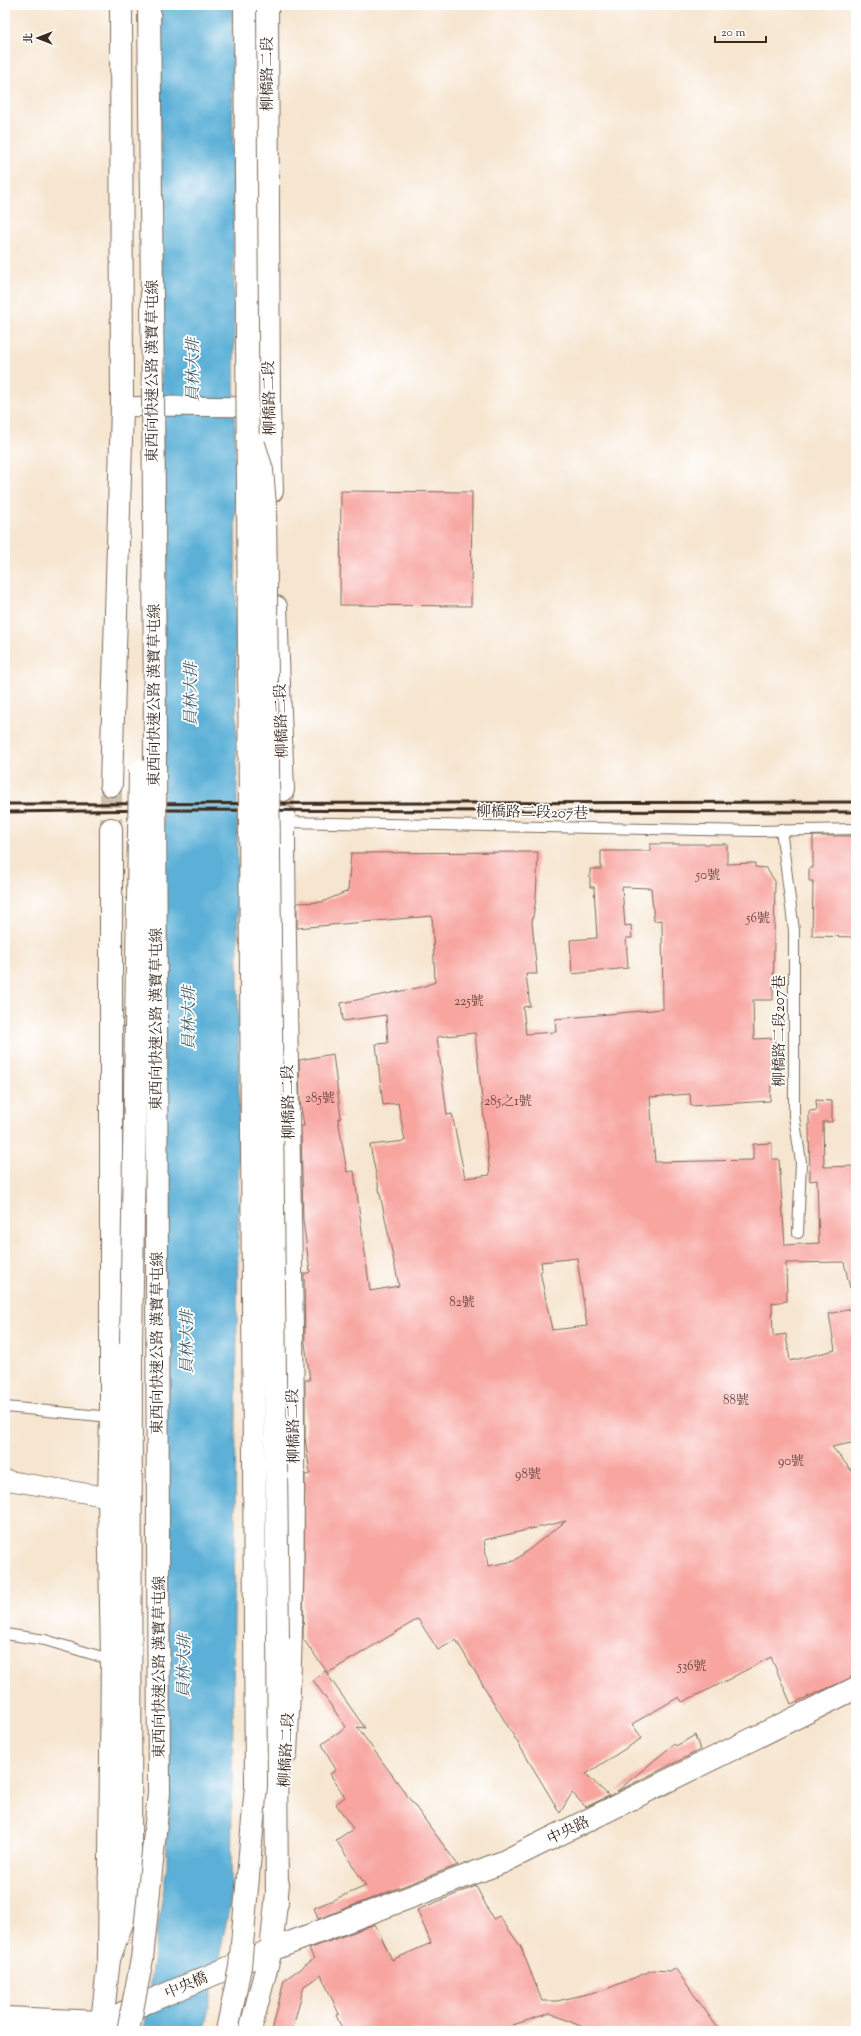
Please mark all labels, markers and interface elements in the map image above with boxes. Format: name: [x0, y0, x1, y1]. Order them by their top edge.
north arrow: [18, 18, 58, 58]
scale bar: [715, 18, 766, 44]
text: 20 m: [721, 24, 746, 42]
text: 北: [21, 33, 37, 44]
street label: 柳橋路二段: [258, 36, 279, 112]
street label: 東西向快速公路 漢寶草屯線: [143, 279, 164, 463]
water label: 員林大排: [183, 336, 206, 402]
street label: 柳橋路二段: [259, 360, 282, 436]
street label: 東西向快速公路 漢寶草屯線: [145, 603, 166, 787]
water label: 員林大排: [181, 660, 204, 726]
street label: 柳橋路二段: [271, 683, 294, 759]
street label: 柳橋路二段207巷: [476, 802, 588, 825]
house number: 50號: [695, 867, 720, 885]
house number: 56號: [745, 910, 770, 928]
street label: 東西向快速公路 漢寶草屯線: [147, 927, 168, 1111]
street label: 柳橋路二段207巷: [770, 975, 791, 1087]
water label: 員林大排: [179, 984, 202, 1050]
house number: 225號: [454, 993, 484, 1011]
street label: 柳橋路二段: [278, 1064, 301, 1140]
house number: 285號: [305, 1090, 335, 1108]
house number: 285之1號: [484, 1093, 532, 1111]
street label: 東西向快速公路 漢寶草屯線: [148, 1251, 169, 1435]
house number: 82號: [449, 1294, 475, 1312]
water label: 員林大排: [177, 1308, 200, 1374]
street label: 柳橋路二段: [283, 1388, 306, 1464]
house number: 88號: [723, 1392, 749, 1410]
house number: 90號: [778, 1453, 804, 1471]
house number: 98號: [515, 1466, 541, 1484]
street label: 東西向快速公路 漢寶草屯線: [150, 1575, 171, 1759]
water label: 員林大排: [173, 1632, 198, 1698]
house number: 536號: [676, 1658, 707, 1676]
street label: 柳橋路二段: [275, 1712, 300, 1788]
street label: 中央路: [544, 1812, 593, 1851]
street label: 中央橋: [162, 1968, 211, 2005]

